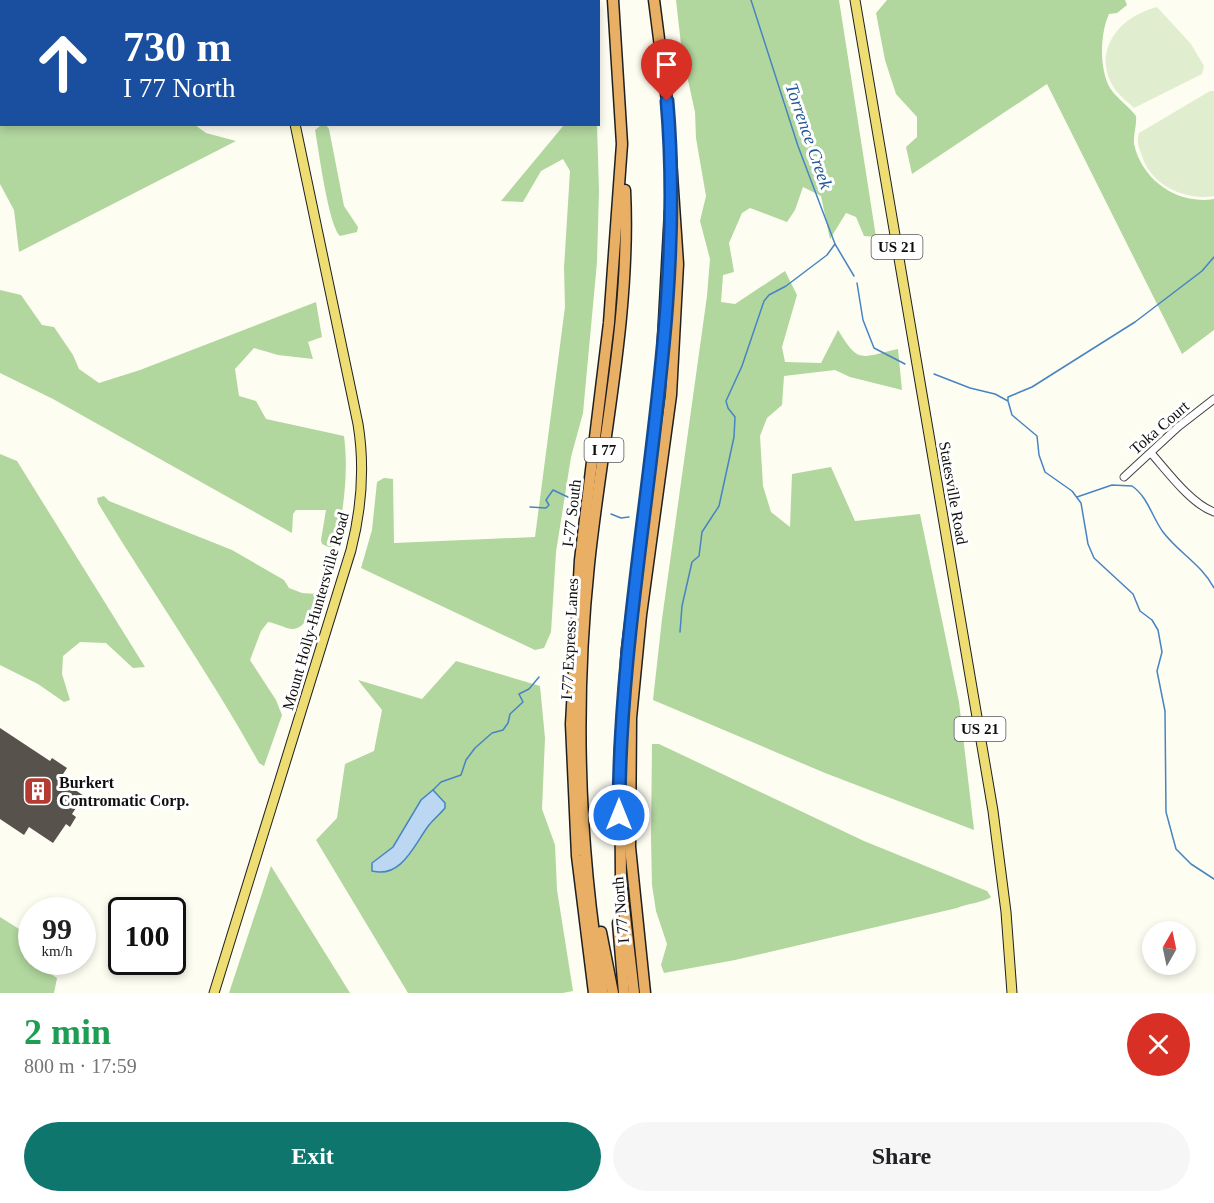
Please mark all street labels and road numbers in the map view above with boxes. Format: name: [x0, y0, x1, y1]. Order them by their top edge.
road number: US 21: [872, 235, 922, 259]
street label: Toka Court: [1127, 397, 1193, 457]
road number: I 77: [584, 438, 624, 462]
street label: Statesville Road: [936, 440, 971, 546]
street label: I-77 South: [559, 478, 584, 548]
street label: Mount Holly-Huntersville Road: [279, 510, 353, 712]
street label: I 77 Express Lanes: [558, 578, 582, 701]
road number: US 21: [954, 717, 1006, 741]
street label: I 77 North: [609, 876, 632, 944]

